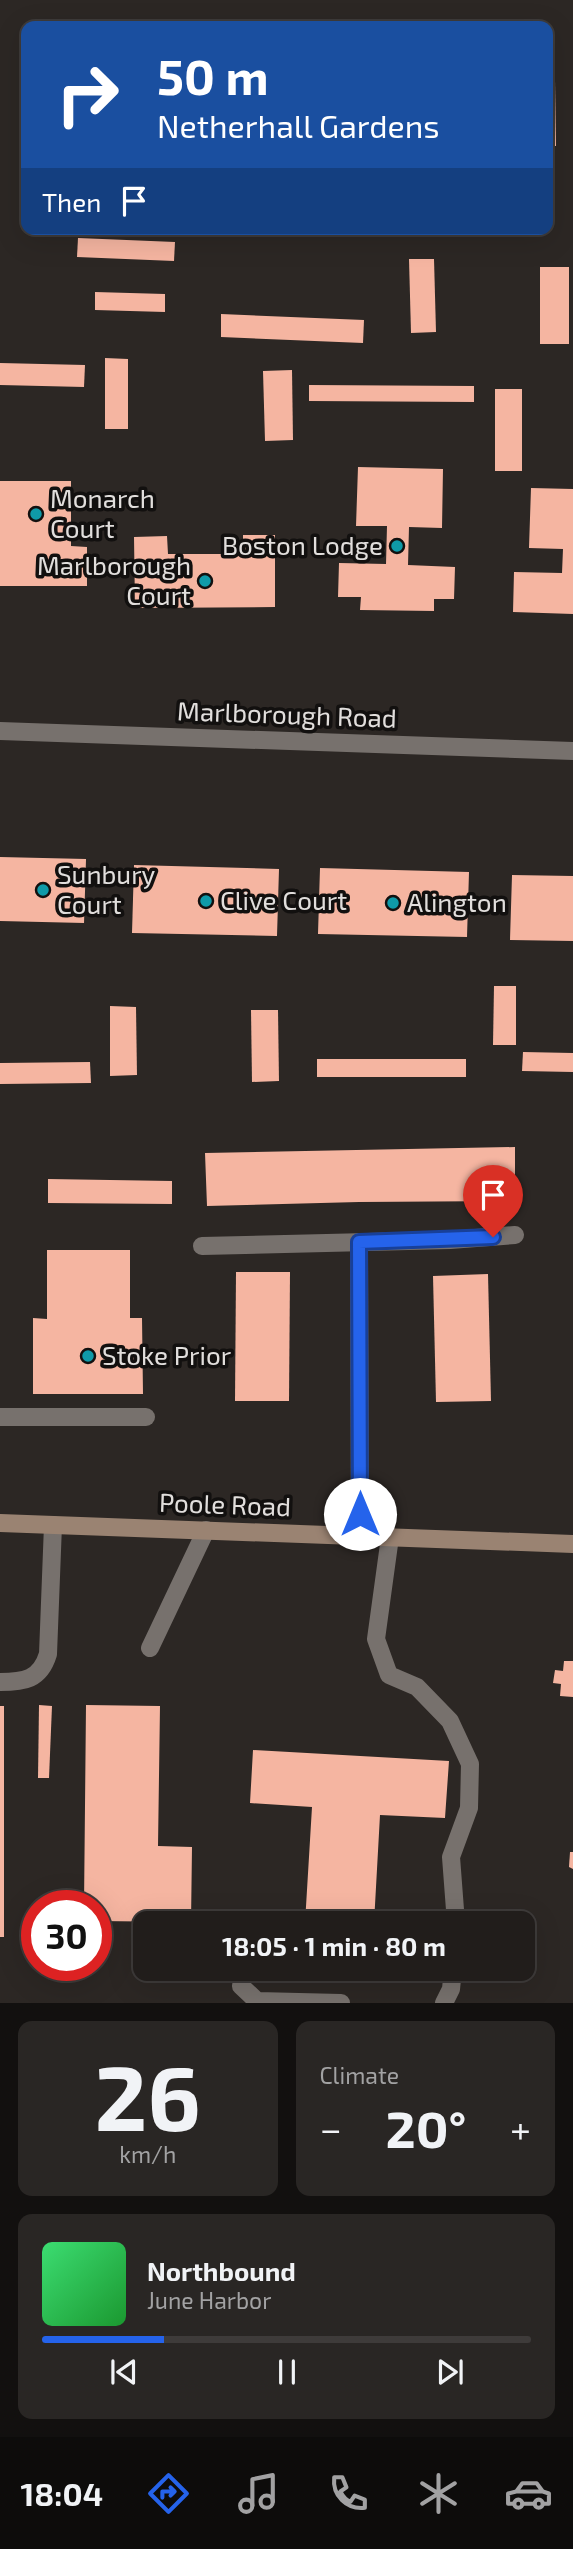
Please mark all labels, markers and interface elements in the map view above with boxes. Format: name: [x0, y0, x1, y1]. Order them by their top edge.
text: 50 m: [157, 46, 269, 105]
icon: right: [42, 49, 133, 140]
text: Netherhall Gardens: [157, 106, 440, 144]
icon: arrive: [115, 182, 153, 220]
text: Then: [42, 186, 101, 217]
place label: Monarch Court: [50, 482, 155, 543]
marker: Monarch Court: [28, 506, 44, 522]
place label: Boston Lodge: [222, 529, 383, 560]
marker: Boston Lodge: [389, 538, 405, 554]
place label: Marlborough Court: [37, 549, 191, 610]
marker: Marlborough Court: [197, 573, 213, 589]
street label: Marlborough Road: [177, 694, 397, 733]
place label: Sunbury Court: [57, 858, 156, 919]
marker: Sunbury Court: [35, 882, 51, 898]
place label: Clive Court: [220, 884, 347, 915]
place label: Alington: [407, 886, 507, 917]
marker: Clive Court: [198, 893, 214, 909]
marker: Alington: [385, 895, 401, 911]
pin: [463, 1165, 523, 1237]
icon: arrive: [474, 1176, 512, 1214]
place label: Stoke Prior: [102, 1339, 231, 1370]
marker: Stoke Prior: [80, 1348, 96, 1364]
position arrow: [323, 1477, 397, 1551]
street label: Poole Road: [159, 1486, 292, 1521]
speed limit sign: 30: [21, 1890, 112, 1981]
text: 18:05 · 1 min · 80 m: [222, 1930, 446, 1961]
text: 26: [94, 2040, 201, 2149]
text: Climate: [320, 2061, 399, 2089]
text: 20°: [385, 2096, 466, 2158]
text: −: [320, 2105, 342, 2151]
text: +: [510, 2105, 531, 2151]
text: km/h: [119, 2140, 176, 2168]
text: Northbound: [147, 2255, 296, 2286]
text: June Harbor: [147, 2286, 271, 2314]
icon: previous: [105, 2353, 143, 2391]
icon: pause: [268, 2353, 306, 2391]
icon: next: [431, 2353, 469, 2391]
icon: directions: [144, 2469, 193, 2518]
icon: music: [234, 2469, 283, 2518]
icon: phone: [324, 2469, 373, 2518]
icon: climate: [414, 2469, 463, 2518]
icon: car: [504, 2469, 553, 2518]
text: 18:04: [20, 2474, 103, 2512]

